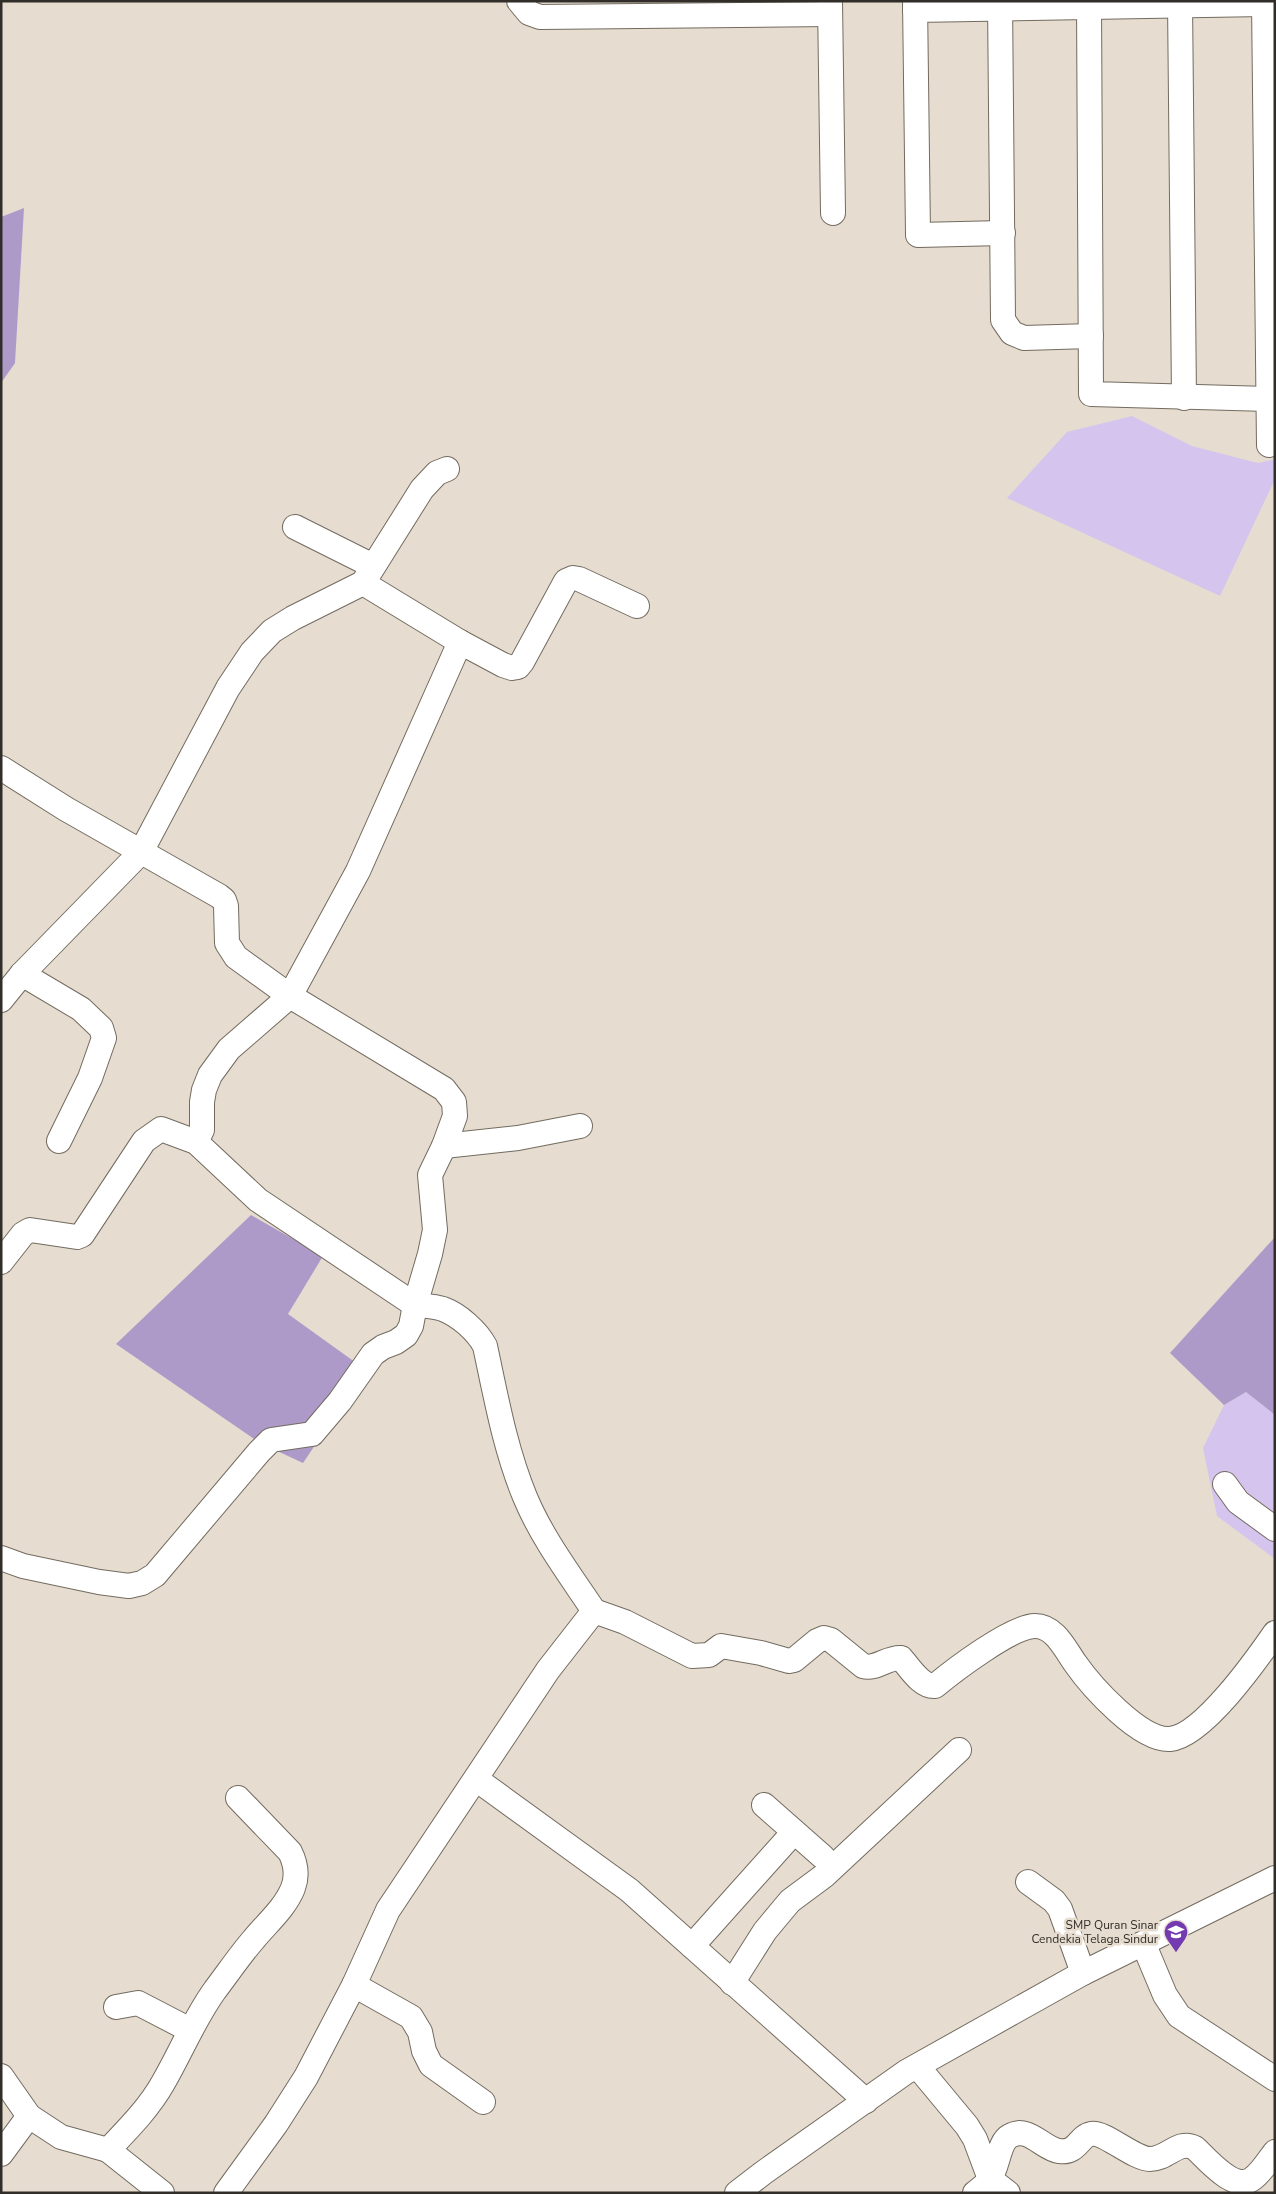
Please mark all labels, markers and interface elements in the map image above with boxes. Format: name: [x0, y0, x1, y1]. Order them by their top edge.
place label: SMP Quran Sinar Cendekia Telaga Sindur: [1031, 1917, 1159, 1947]
school or university icon: SMP Quran Sinar Cendekia Telaga Sindur: [1163, 1919, 1189, 1953]

